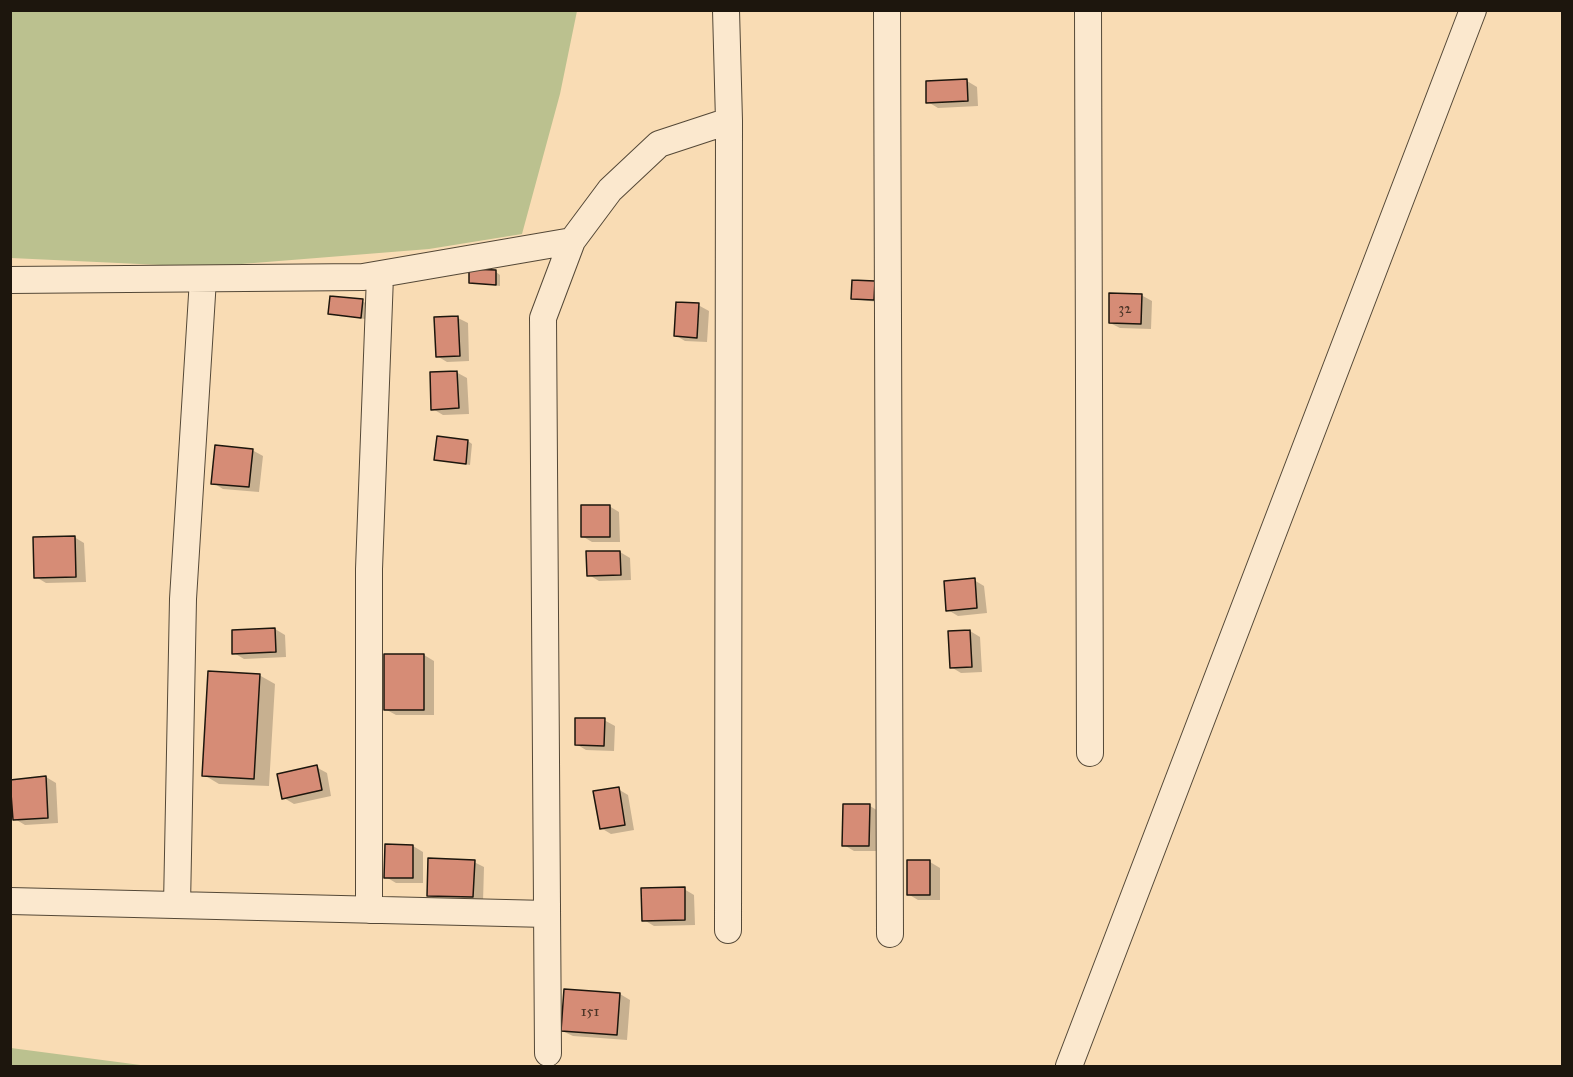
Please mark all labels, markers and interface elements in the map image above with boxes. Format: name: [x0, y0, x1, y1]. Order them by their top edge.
house number: 32: [1118, 300, 1132, 318]
house number: 151: [581, 1003, 599, 1021]

